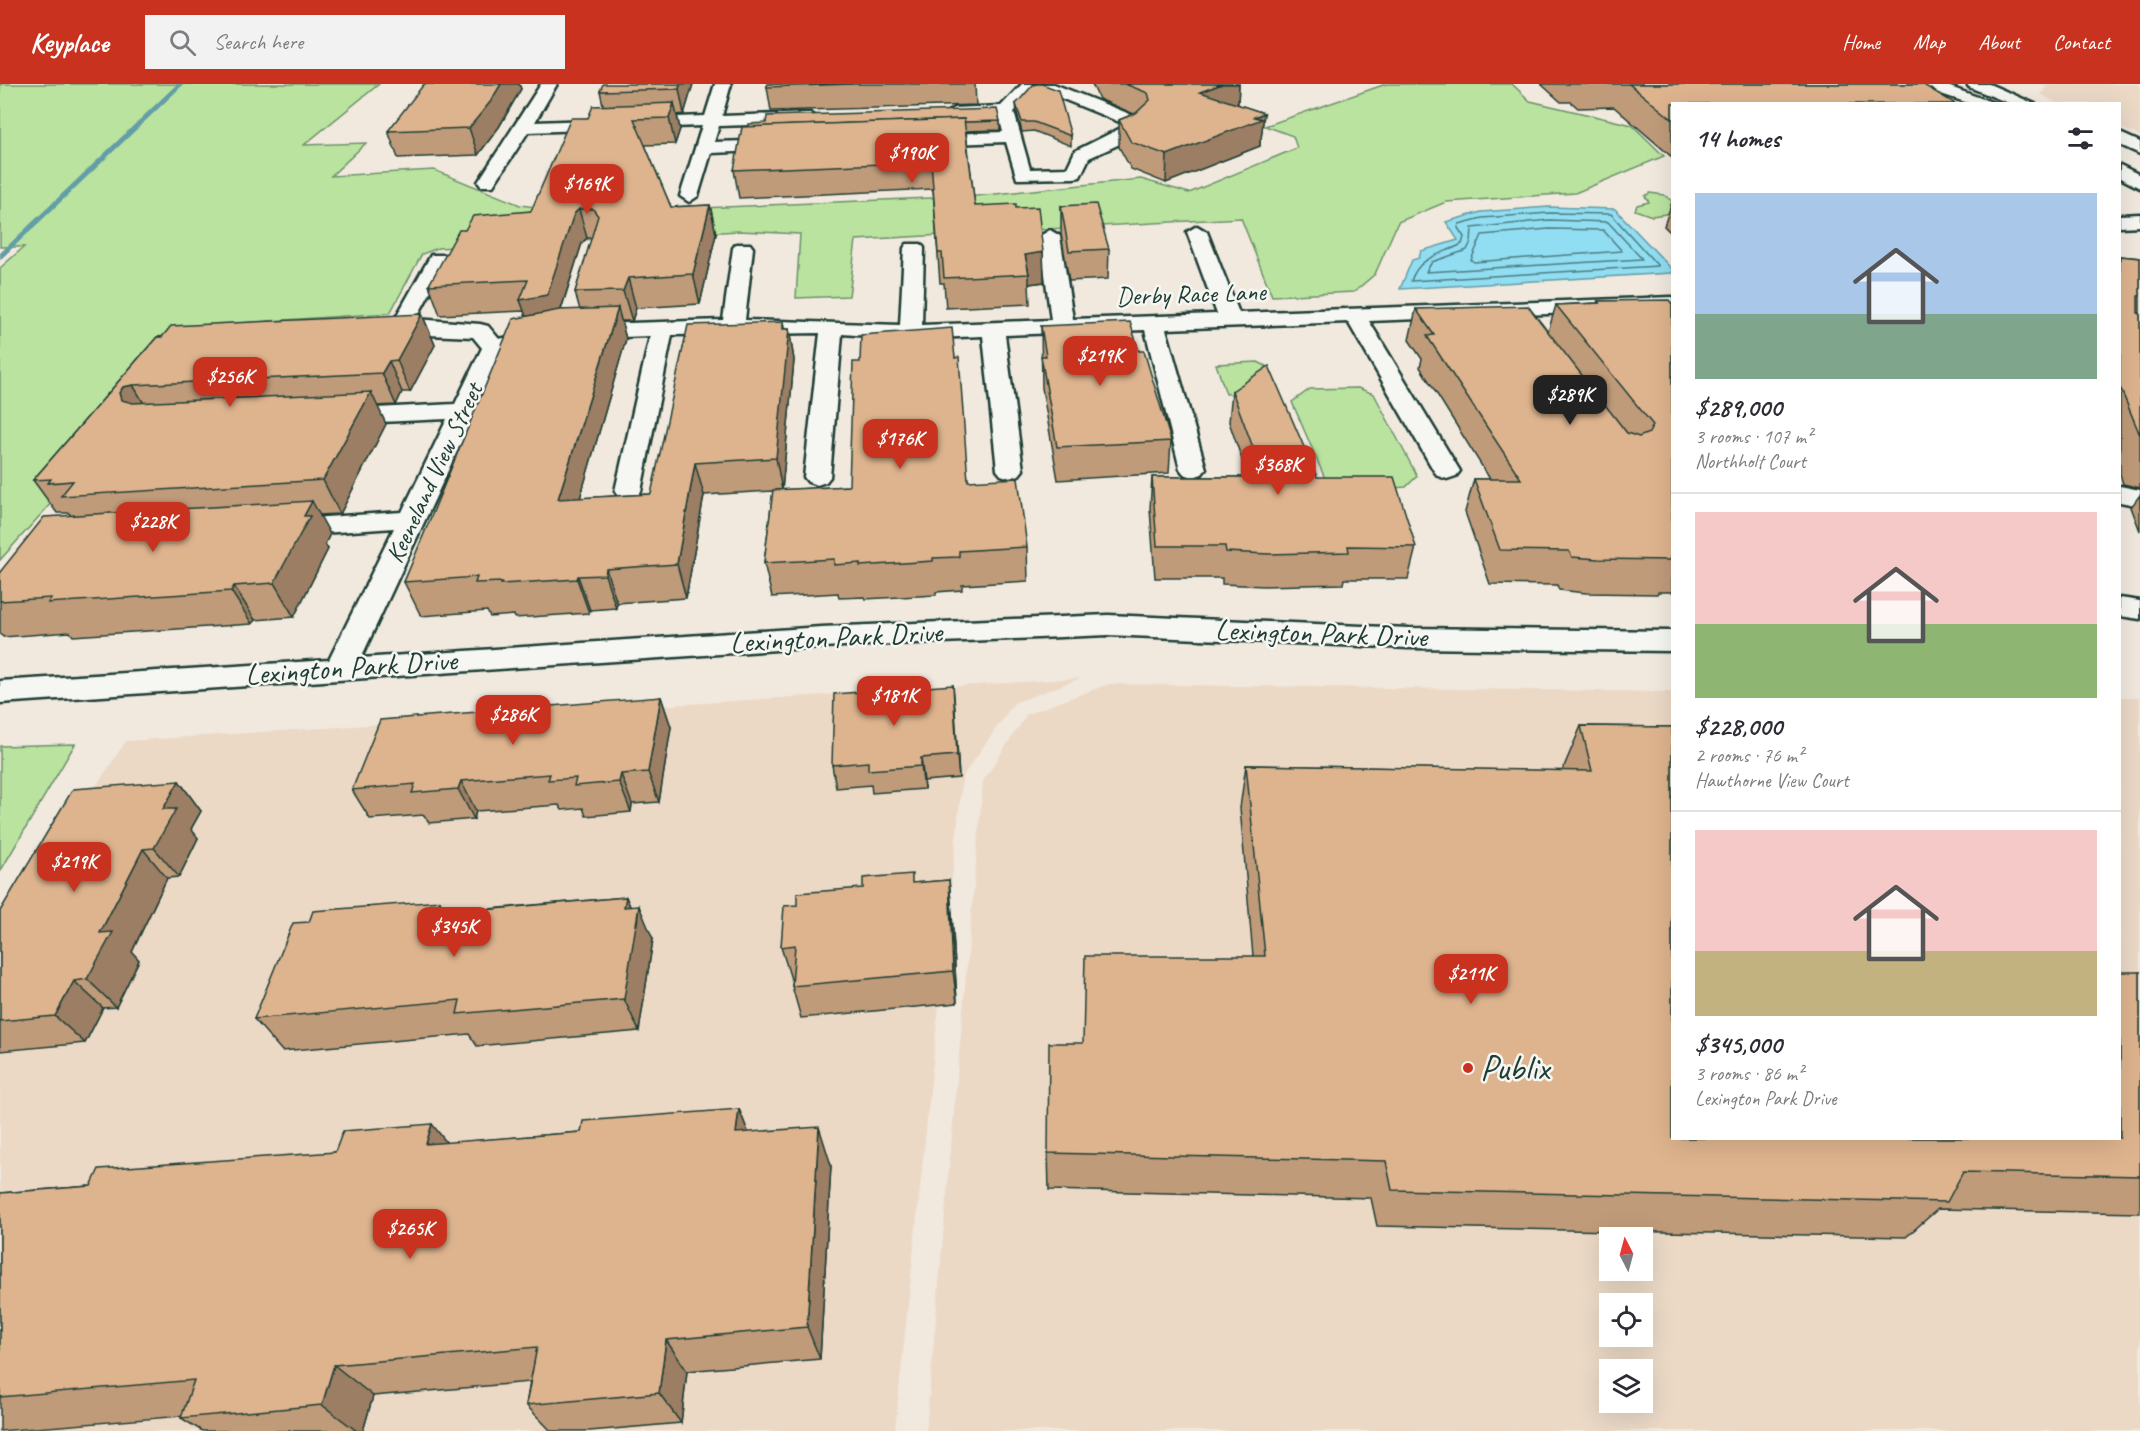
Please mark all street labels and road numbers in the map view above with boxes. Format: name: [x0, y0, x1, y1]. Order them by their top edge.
street label: Derby Race Lane: [1116, 275, 1268, 313]
street label: Keeneland View Street: [378, 376, 491, 568]
street label: Lexington Park Drive: [1214, 610, 1430, 656]
street label: Lexington Park Drive: [729, 612, 945, 662]
street label: Lexington Park Drive: [244, 640, 460, 693]

